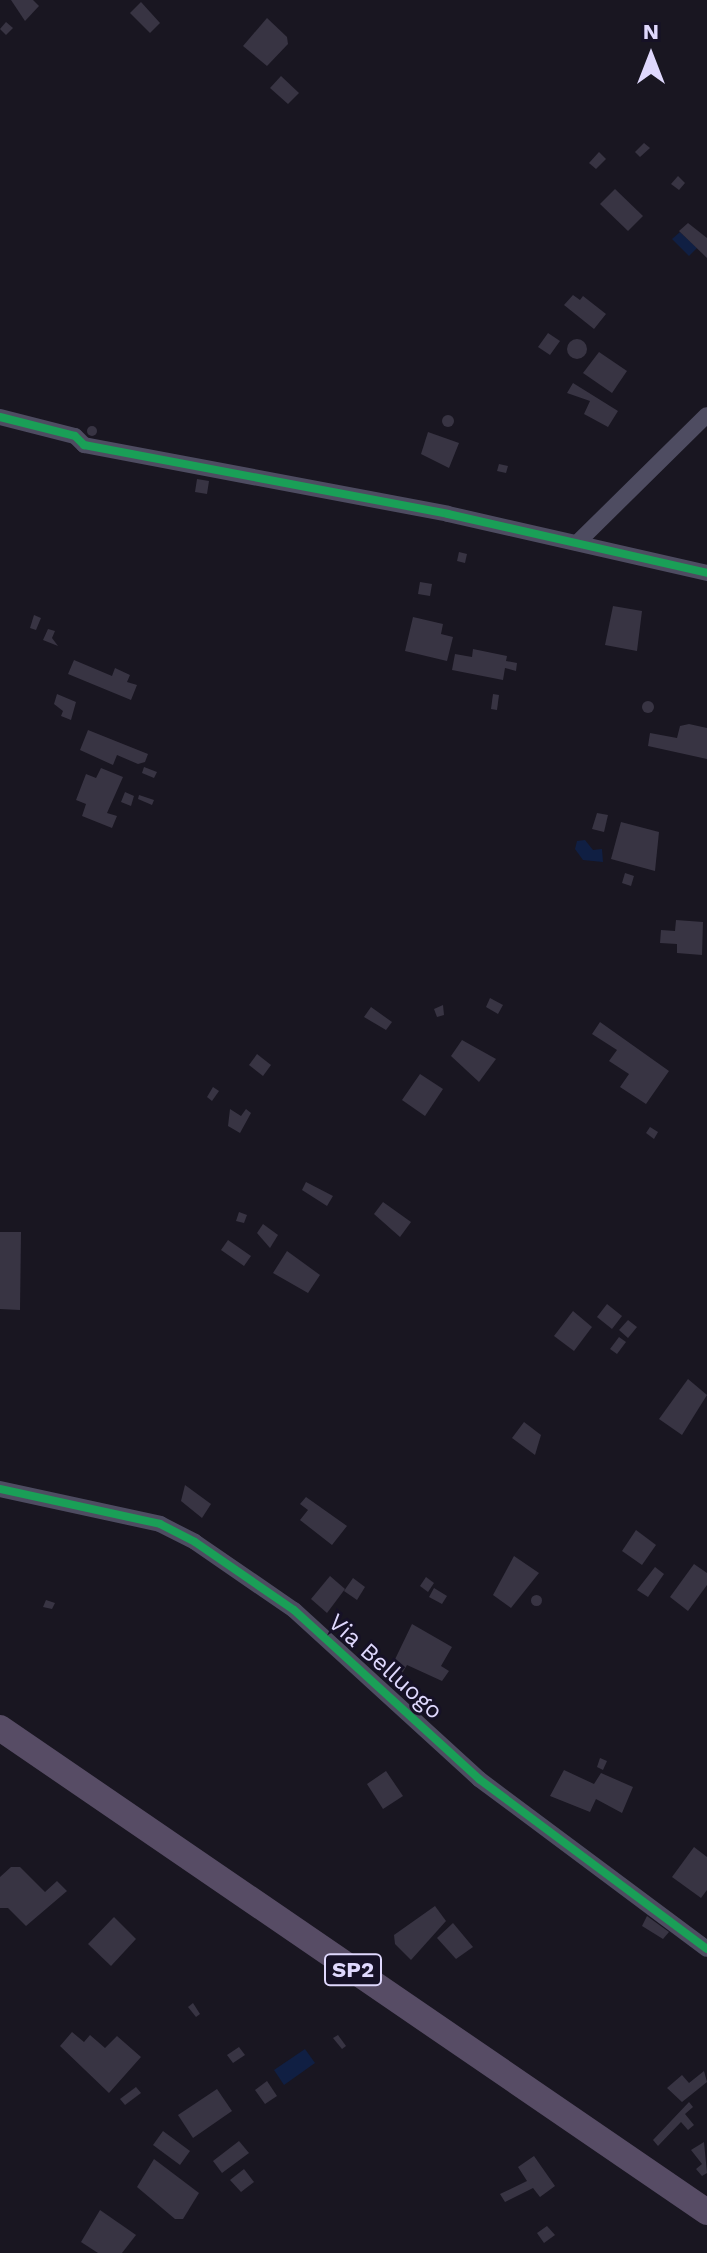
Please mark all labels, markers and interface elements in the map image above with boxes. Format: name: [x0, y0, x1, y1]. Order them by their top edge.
north arrow: [611, 16, 691, 96]
text: N: [643, 19, 659, 44]
street label: Via Belluogo: [322, 1608, 448, 1726]
road number: SP2: [323, 1952, 383, 1988]

